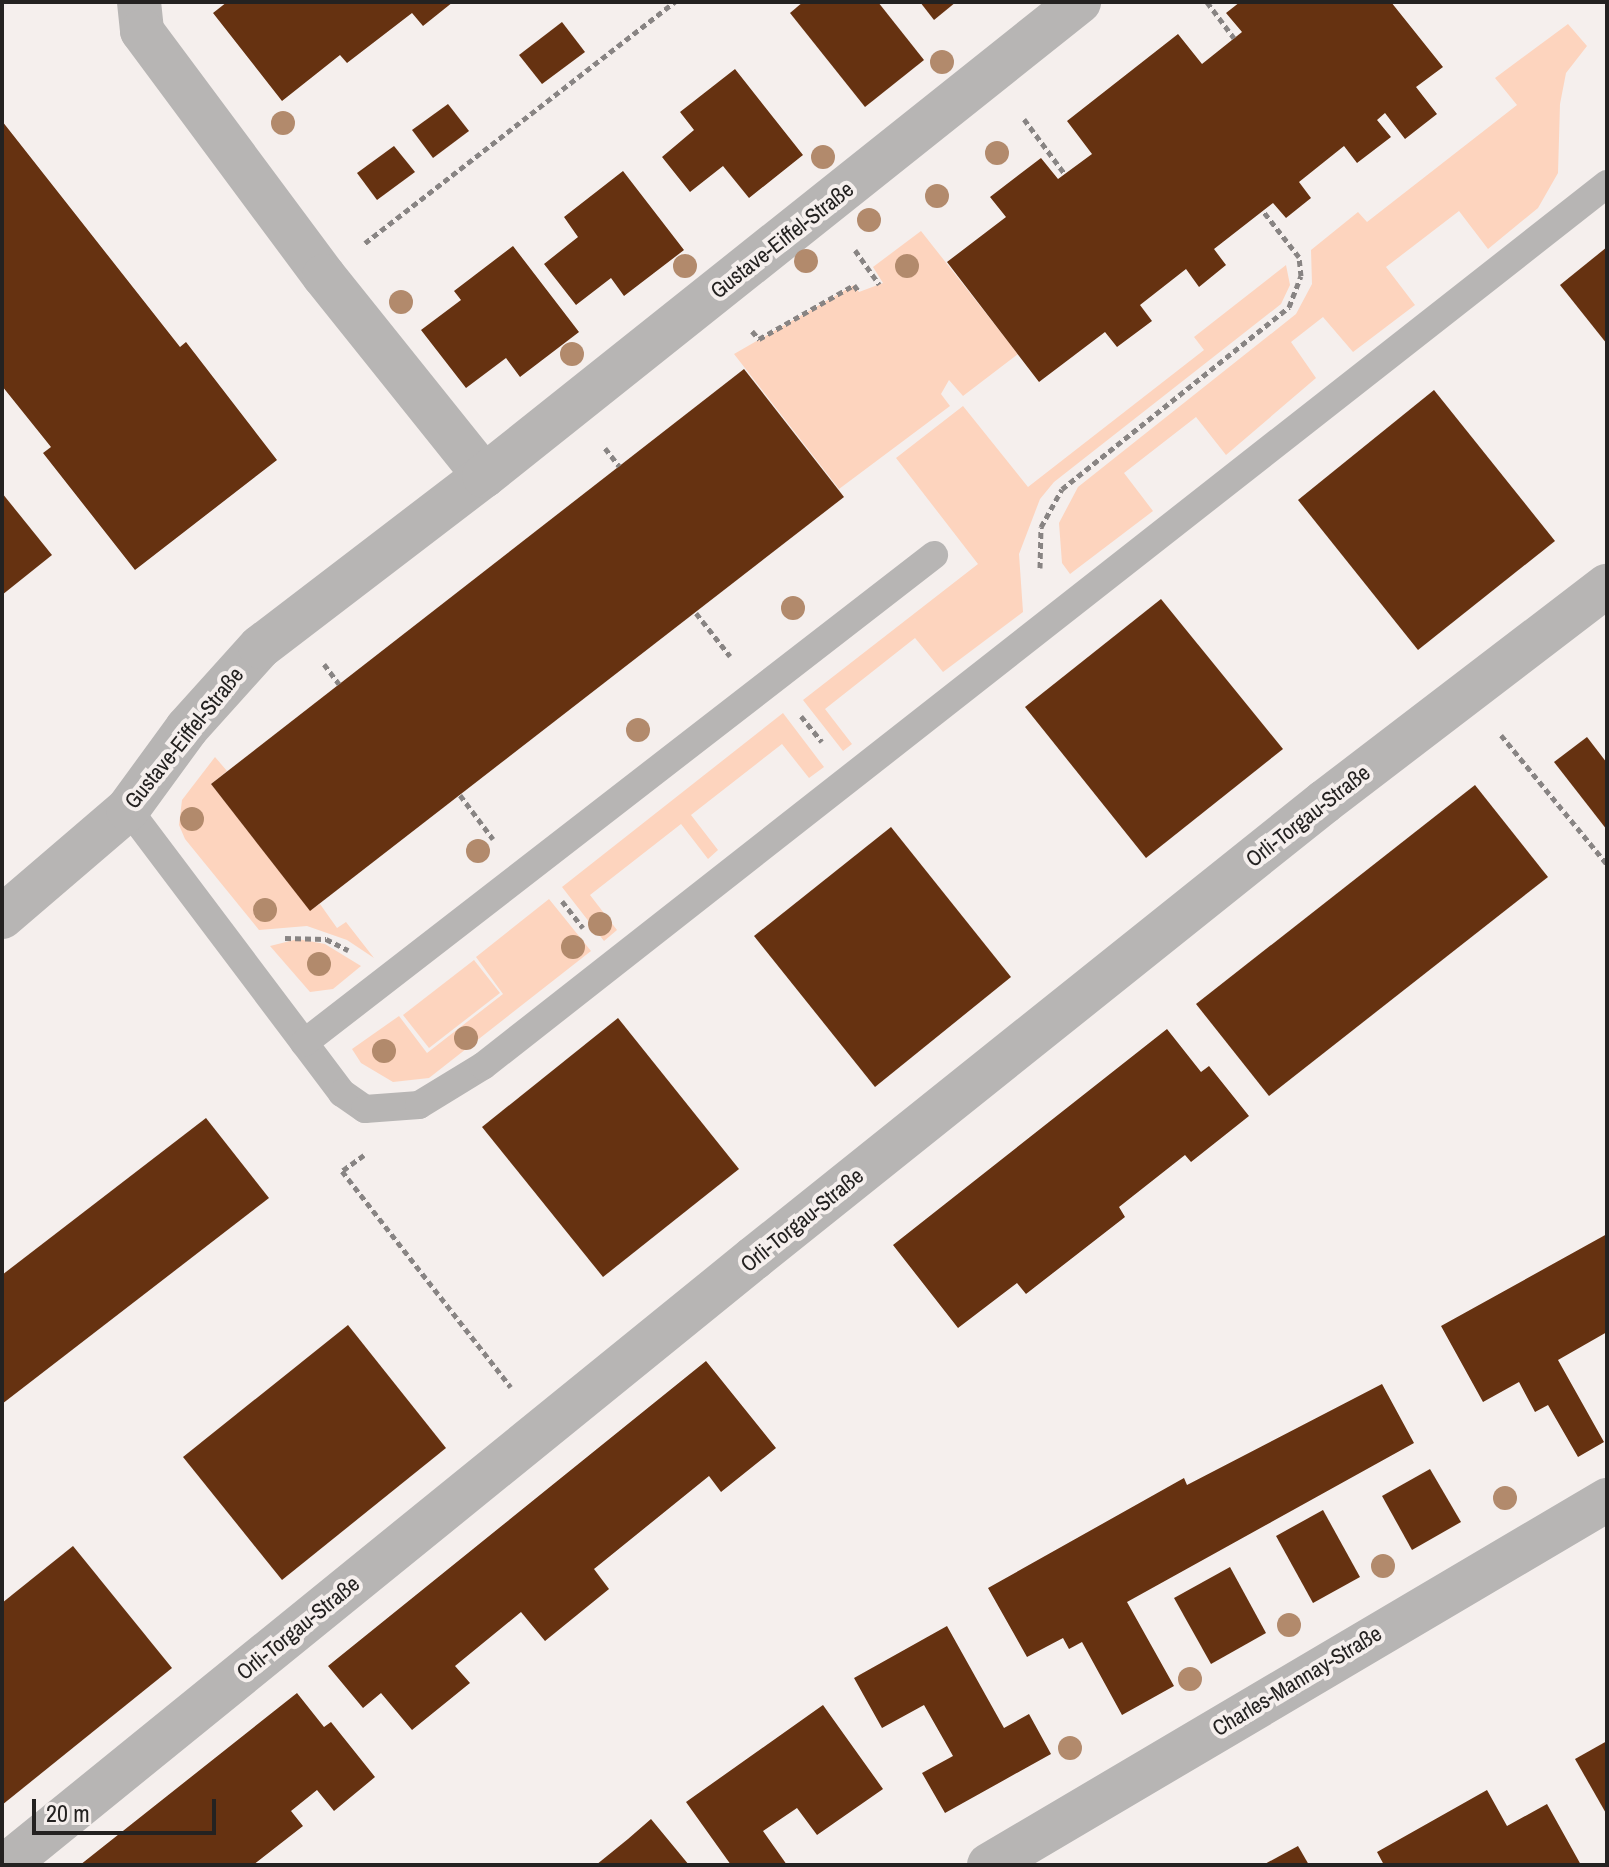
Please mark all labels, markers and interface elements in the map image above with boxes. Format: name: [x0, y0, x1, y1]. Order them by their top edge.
street label: Gustave-Eiffel-Straße: [705, 176, 859, 304]
street label: Gustave-Eiffel-Straße: [119, 662, 249, 814]
street label: Orli-Torgau-Straße: [1241, 759, 1375, 873]
street label: Orli-Torgau-Straße: [735, 1162, 869, 1278]
street label: Orli-Torgau-Straße: [231, 1570, 365, 1686]
street label: Charles-Mannay-Straße: [1208, 1620, 1386, 1742]
scale bar: [36, 1783, 220, 1833]
text: 20 m: [46, 1797, 90, 1829]

